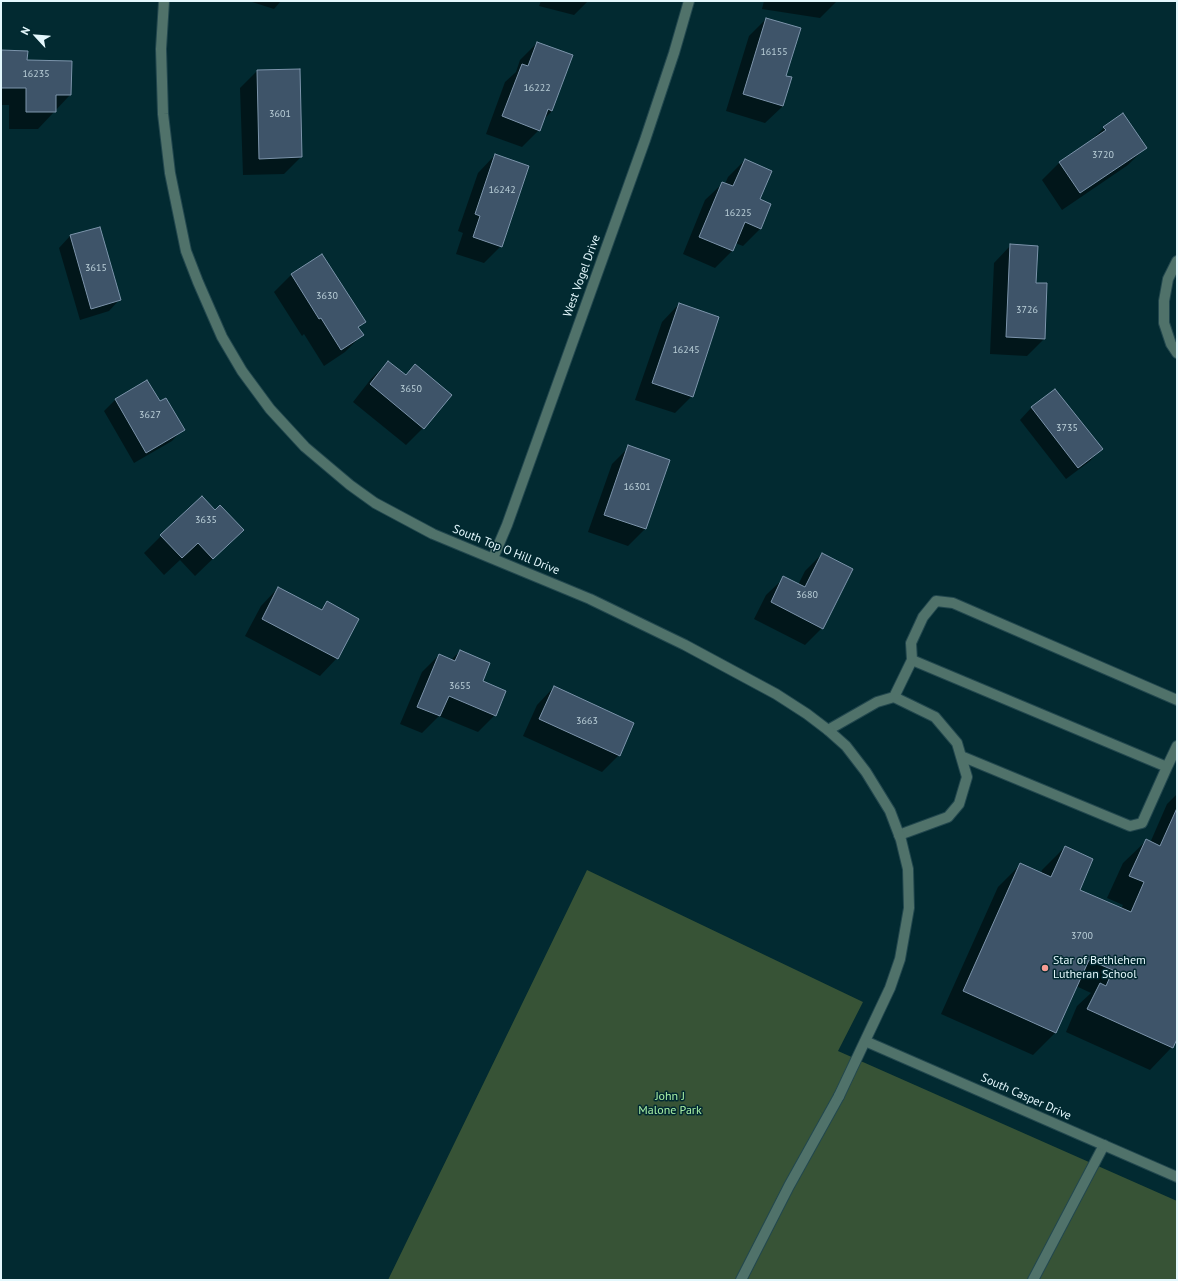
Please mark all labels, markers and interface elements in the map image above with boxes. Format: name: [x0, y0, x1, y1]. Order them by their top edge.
north arrow: [16, 16, 56, 56]
text: N: [17, 24, 33, 37]
house number: 16155: [760, 46, 788, 58]
house number: 16235: [22, 68, 50, 80]
house number: 16222: [523, 82, 551, 94]
house number: 3601: [269, 108, 291, 120]
house number: 3720: [1092, 149, 1114, 161]
house number: 16242: [488, 184, 516, 196]
house number: 16225: [724, 207, 752, 219]
street label: West Vogel Drive: [560, 233, 604, 319]
house number: 3615: [85, 262, 107, 274]
house number: 3630: [316, 290, 338, 302]
house number: 3726: [1016, 304, 1038, 316]
house number: 16245: [672, 344, 700, 356]
house number: 3650: [400, 383, 422, 395]
house number: 3627: [139, 409, 161, 421]
house number: 3735: [1056, 422, 1078, 434]
house number: 16301: [623, 481, 651, 493]
house number: 3635: [195, 514, 217, 526]
street label: South Top O Hill Drive: [450, 522, 562, 578]
house number: 3680: [796, 589, 818, 601]
house number: 3655: [449, 680, 471, 692]
house number: 3663: [576, 715, 598, 727]
house number: 3700: [1071, 930, 1093, 942]
place label: Star of Bethlehem Lutheran School: [1053, 954, 1146, 982]
marker: Star of Bethlehem Lutheran School: [1040, 963, 1050, 973]
street label: South Casper Drive: [979, 1071, 1073, 1123]
park label: John J Malone Park: [638, 1090, 702, 1118]

